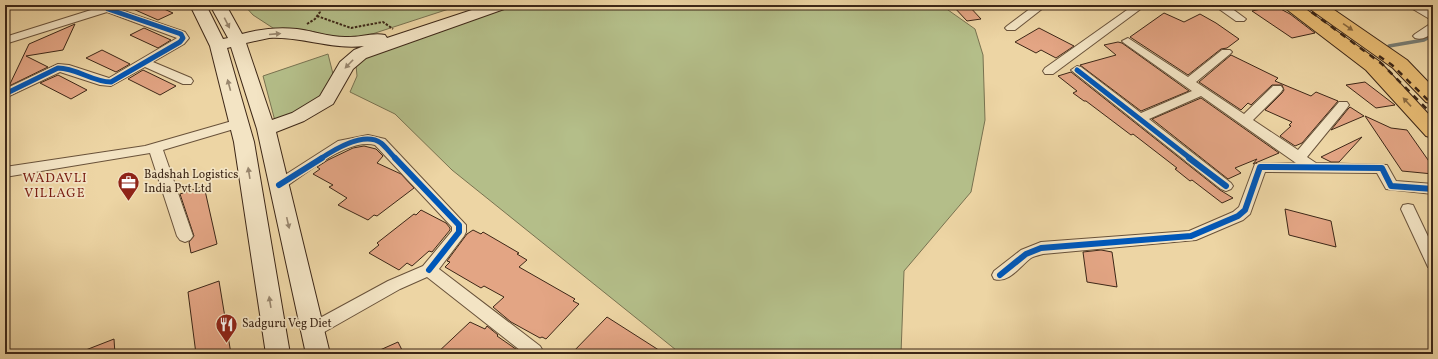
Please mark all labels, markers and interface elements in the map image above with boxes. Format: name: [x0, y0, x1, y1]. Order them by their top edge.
one-way arrow: [224, 17, 231, 28]
one-way arrow: [1343, 23, 1353, 31]
one-way arrow: [269, 31, 281, 37]
one-way arrow: [344, 59, 354, 69]
one-way arrow: [226, 79, 232, 91]
one-way arrow: [1402, 97, 1412, 107]
place label: Badshah Logistics India Pvt Ltd: [144, 167, 238, 197]
one-way arrow: [246, 167, 252, 179]
office icon: Badshah Logistics India Pvt Ltd: [115, 169, 141, 202]
district label: WADAVLI VILLAGE: [22, 170, 88, 203]
one-way arrow: [286, 217, 292, 229]
one-way arrow: [266, 296, 272, 308]
restaurant icon: Sadguru Veg Diet: [214, 311, 240, 344]
place label: Sadguru Veg Diet: [242, 316, 332, 332]

